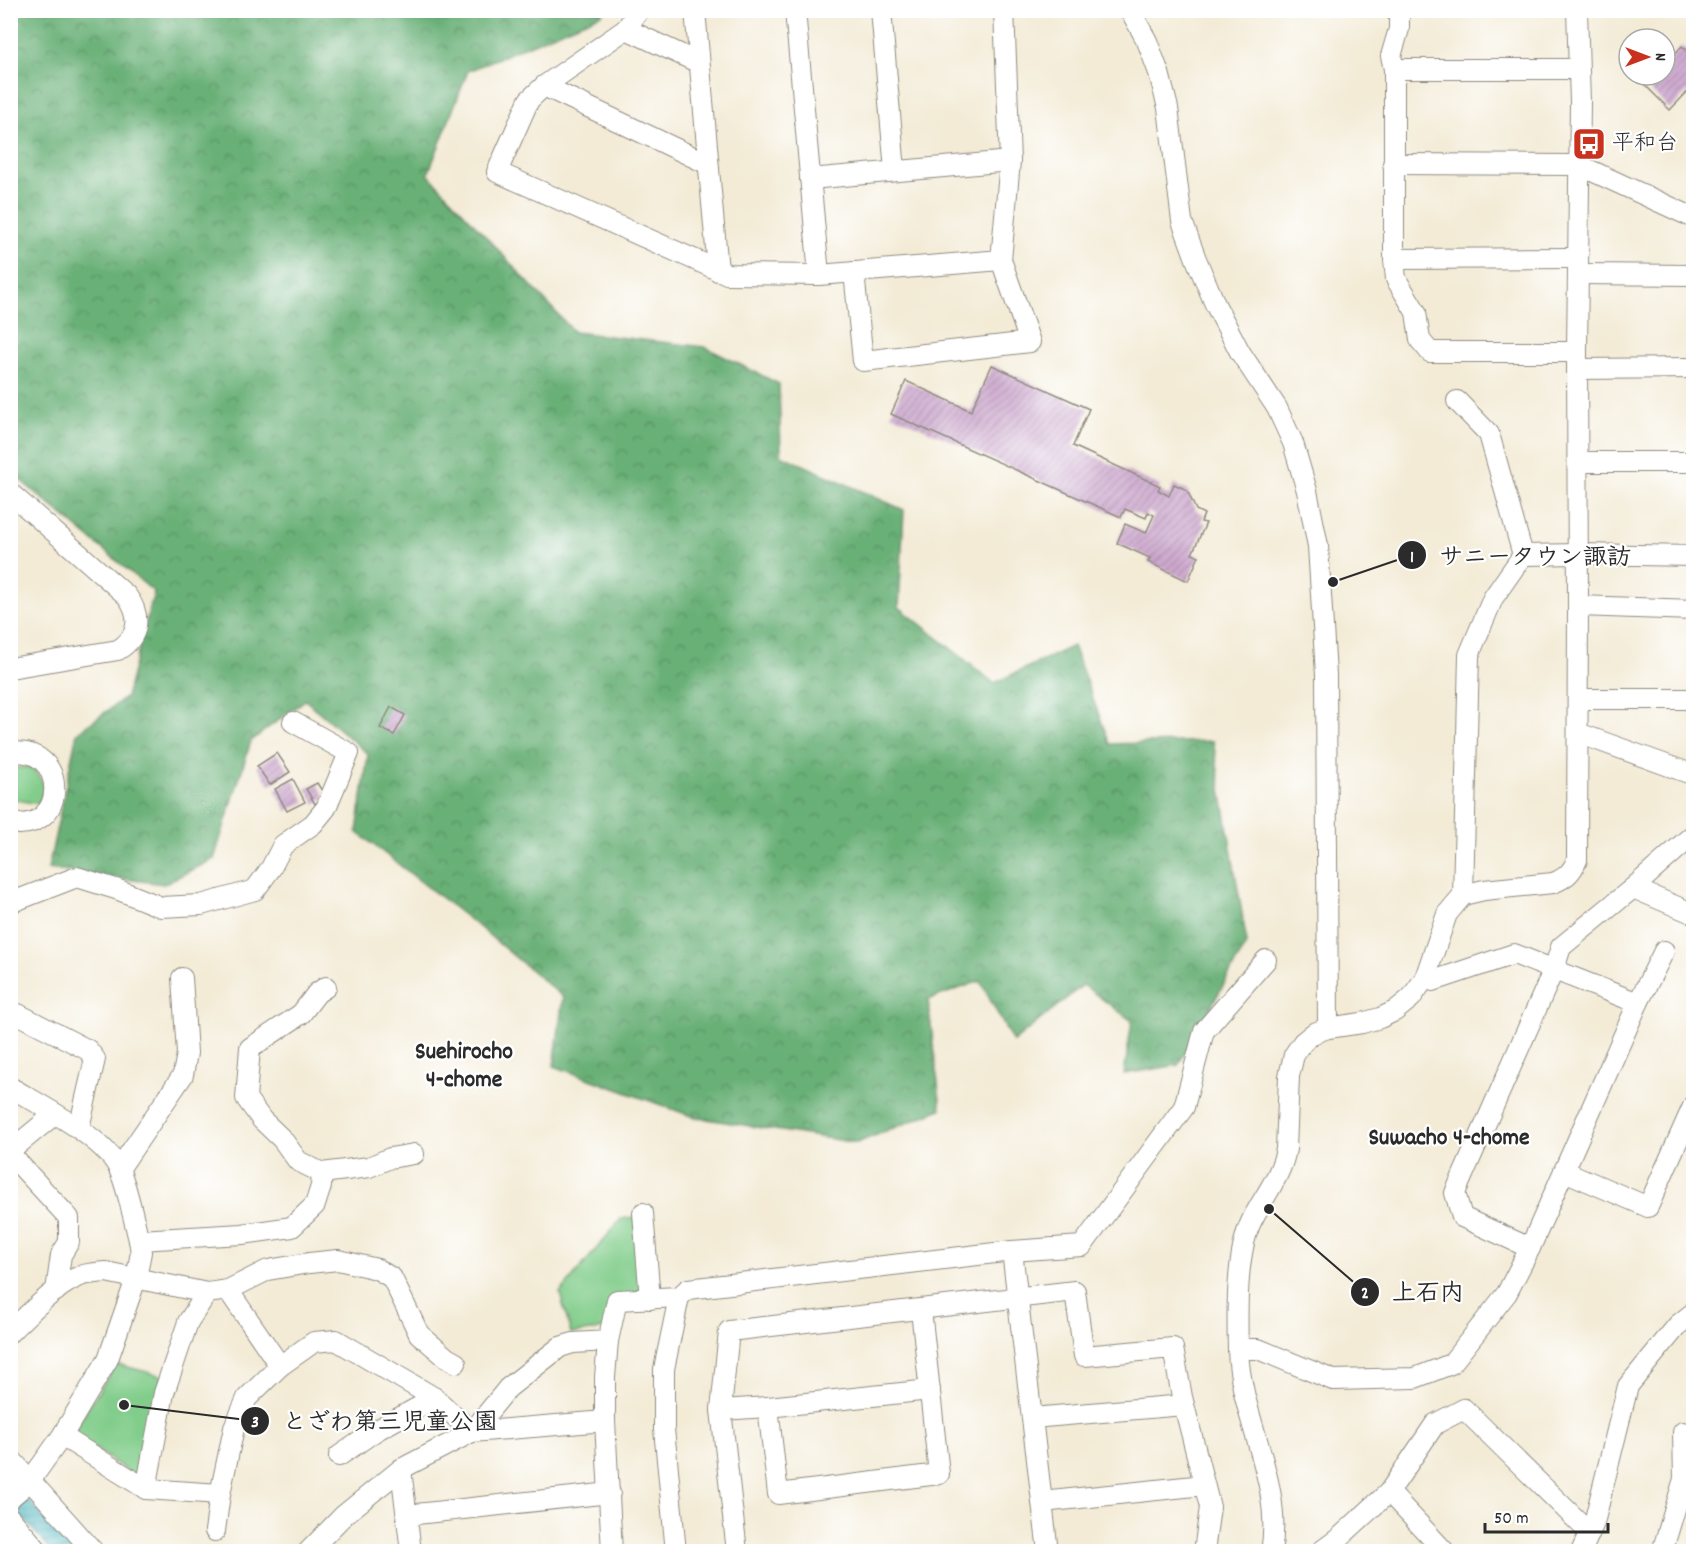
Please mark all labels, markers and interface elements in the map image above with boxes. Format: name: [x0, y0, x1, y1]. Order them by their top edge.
north arrow: [1617, 27, 1677, 87]
text: N: [1648, 53, 1671, 61]
bus stop icon: 平和台: [1571, 126, 1607, 162]
place label: 平和台: [1612, 129, 1678, 160]
callout: サニータウン諏訪: [1397, 534, 1643, 576]
text: サニータウン諏訪: [1439, 542, 1631, 576]
text: 1: [1410, 546, 1414, 571]
district label: Suehirocho 4-chome: [415, 1036, 513, 1098]
district label: Suwacho 4-chome: [1369, 1122, 1530, 1156]
callout: 上石内: [1350, 1271, 1476, 1313]
text: 上石内: [1392, 1278, 1464, 1312]
text: 2: [1361, 1282, 1369, 1307]
callout: とざわ第三児童公園: [240, 1400, 510, 1442]
text: とざわ第三児童公園: [282, 1407, 498, 1441]
text: 3: [251, 1411, 259, 1436]
scale bar: [1485, 1496, 1608, 1534]
text: 50 m: [1494, 1507, 1529, 1532]

